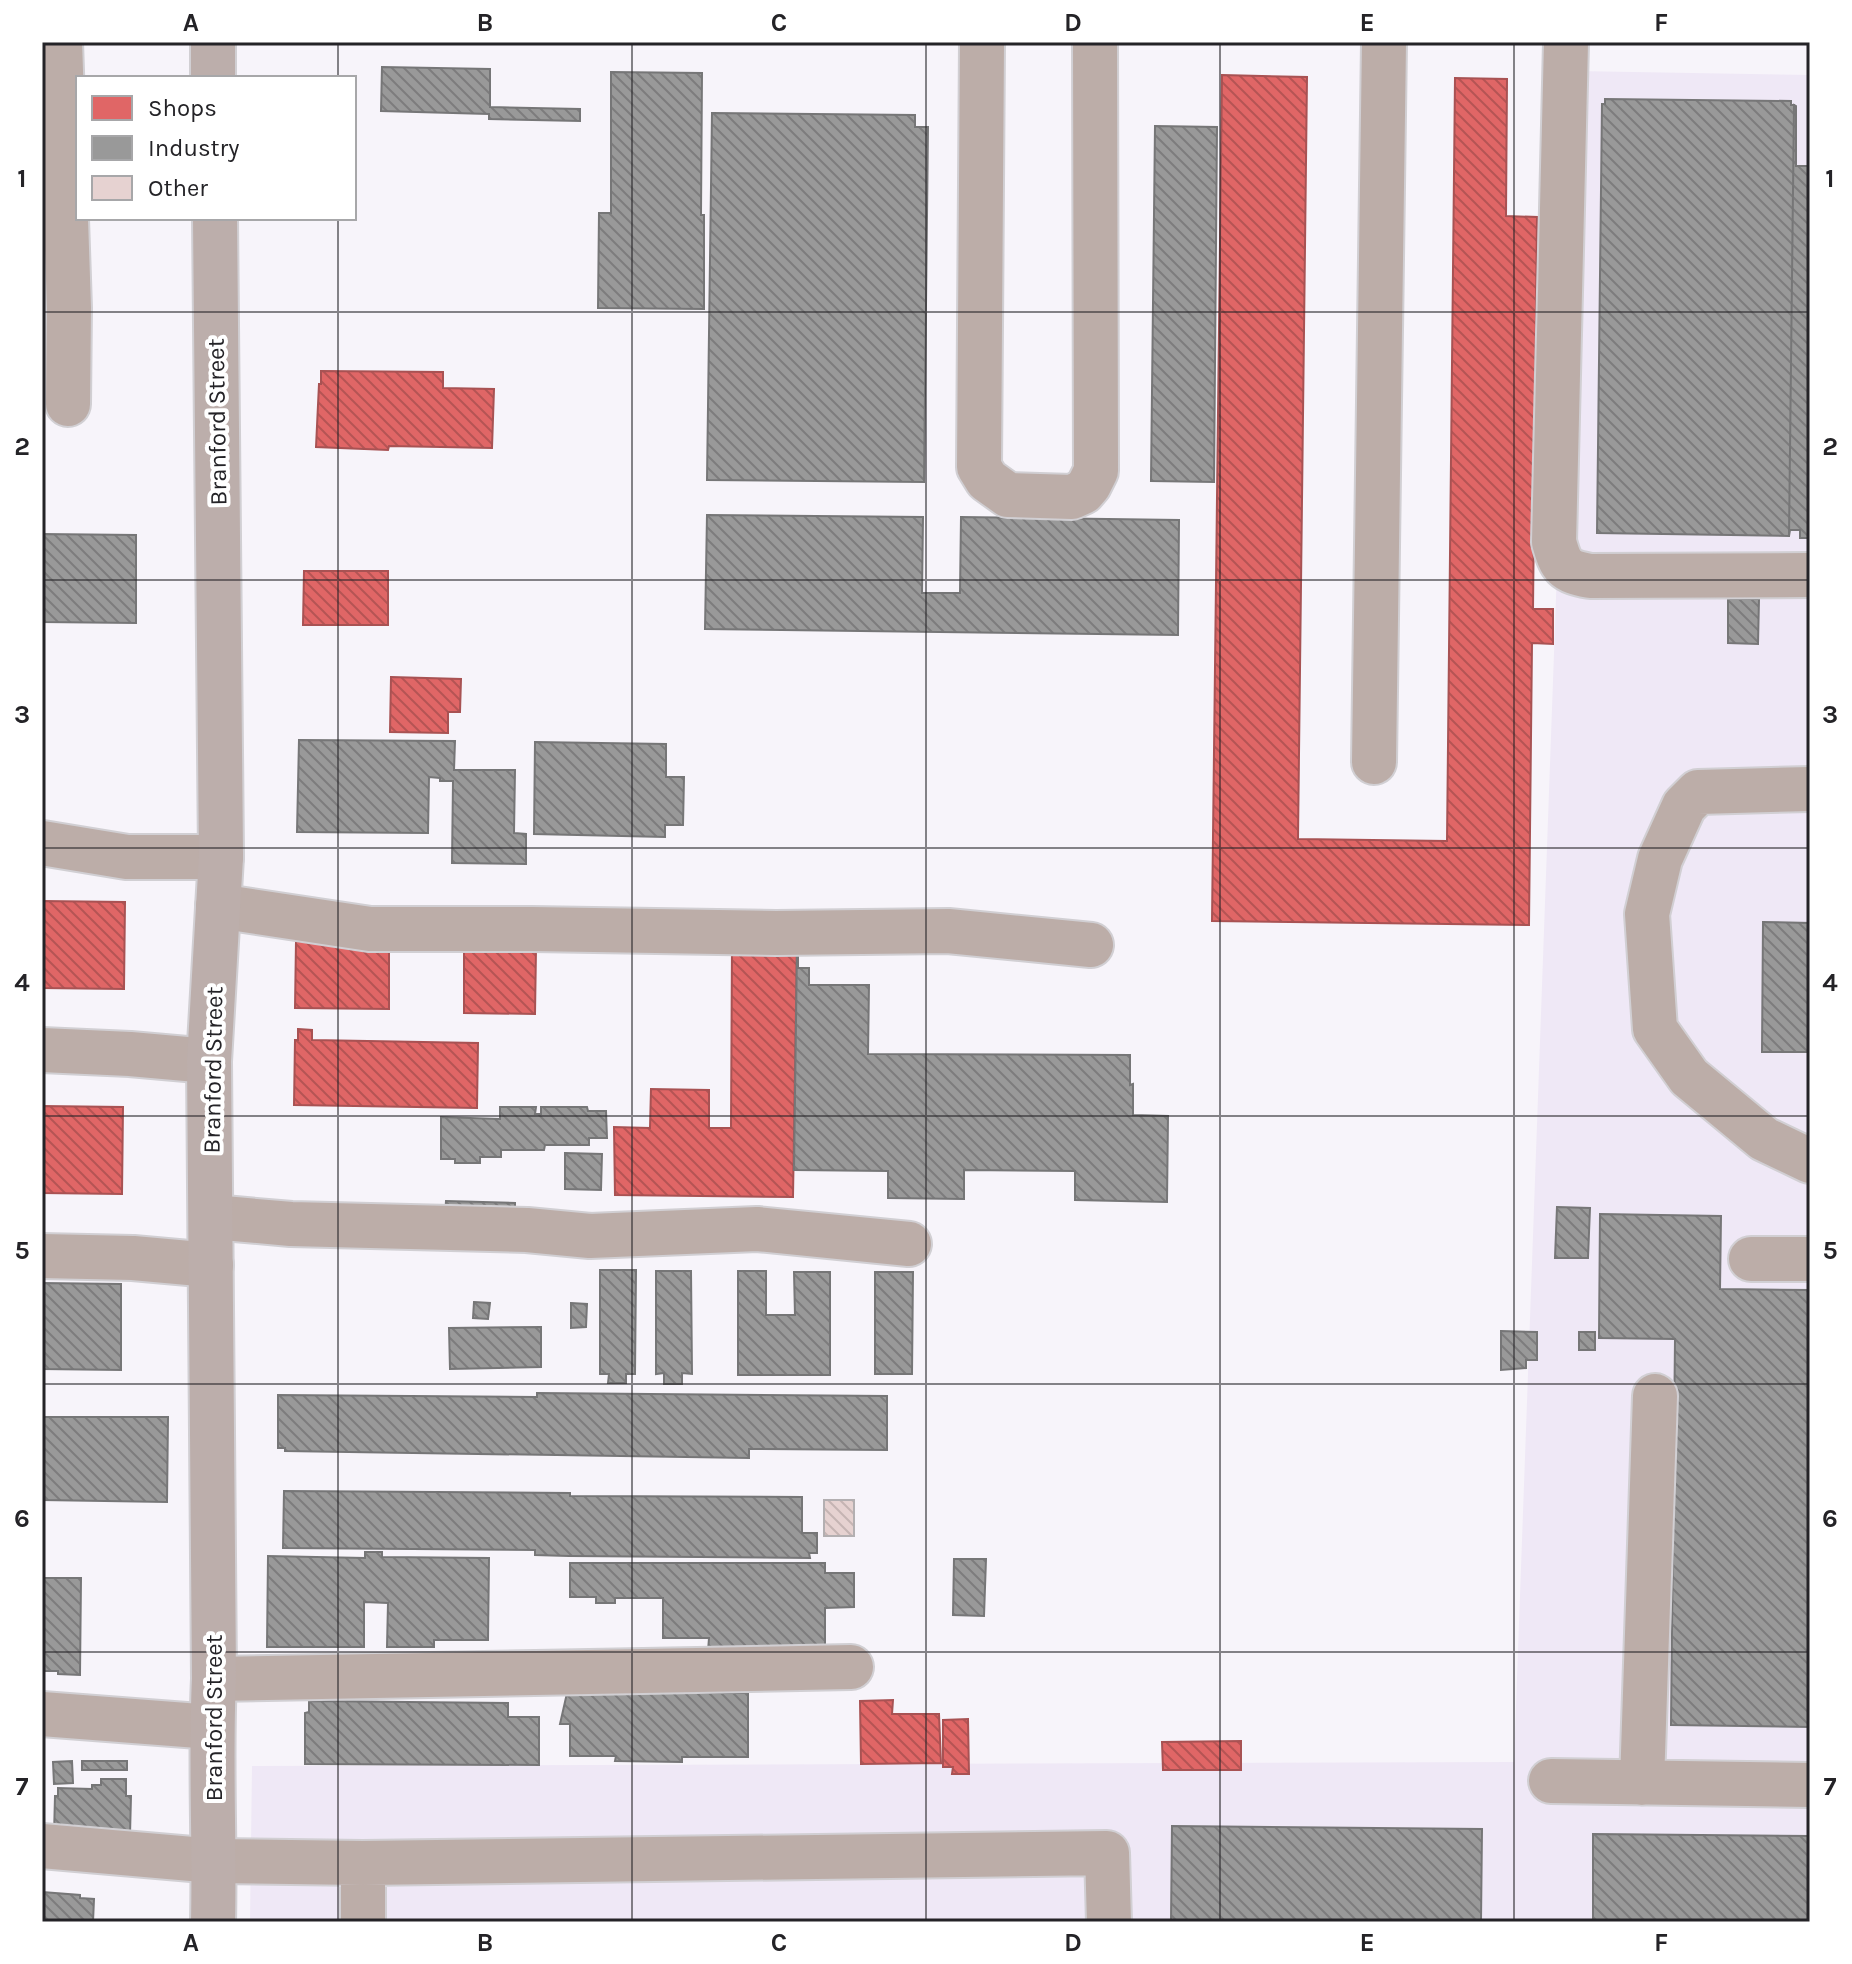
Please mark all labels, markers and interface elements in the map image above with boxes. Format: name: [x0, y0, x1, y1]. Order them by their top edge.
text: A: [183, 7, 199, 38]
text: B: [477, 7, 493, 38]
text: C: [771, 7, 787, 38]
text: D: [1064, 7, 1082, 38]
text: E: [1359, 7, 1375, 38]
text: F: [1654, 7, 1668, 38]
legend: [76, 76, 356, 220]
text: Shops: [148, 94, 217, 122]
text: Industry: [148, 134, 239, 162]
text: 1: [17, 163, 27, 194]
text: 1: [1825, 163, 1835, 194]
text: Other: [148, 174, 208, 202]
street label: Branford Street: [202, 338, 232, 506]
text: 2: [14, 431, 30, 462]
text: 2: [1822, 431, 1838, 462]
text: 3: [14, 699, 30, 730]
text: 3: [1822, 699, 1838, 730]
text: 4: [14, 967, 30, 998]
text: 4: [1822, 967, 1838, 998]
street label: Branford Street: [198, 986, 228, 1154]
text: 5: [14, 1235, 30, 1266]
text: 5: [1822, 1235, 1838, 1266]
text: 6: [14, 1503, 30, 1534]
text: 6: [1822, 1503, 1838, 1534]
street label: Branford Street: [200, 1634, 228, 1802]
text: 7: [16, 1771, 29, 1802]
text: 7: [1824, 1771, 1837, 1802]
text: A: [183, 1927, 199, 1958]
text: B: [477, 1927, 493, 1958]
text: C: [771, 1927, 787, 1958]
text: D: [1064, 1927, 1082, 1958]
text: E: [1359, 1927, 1375, 1958]
text: F: [1654, 1927, 1668, 1958]

